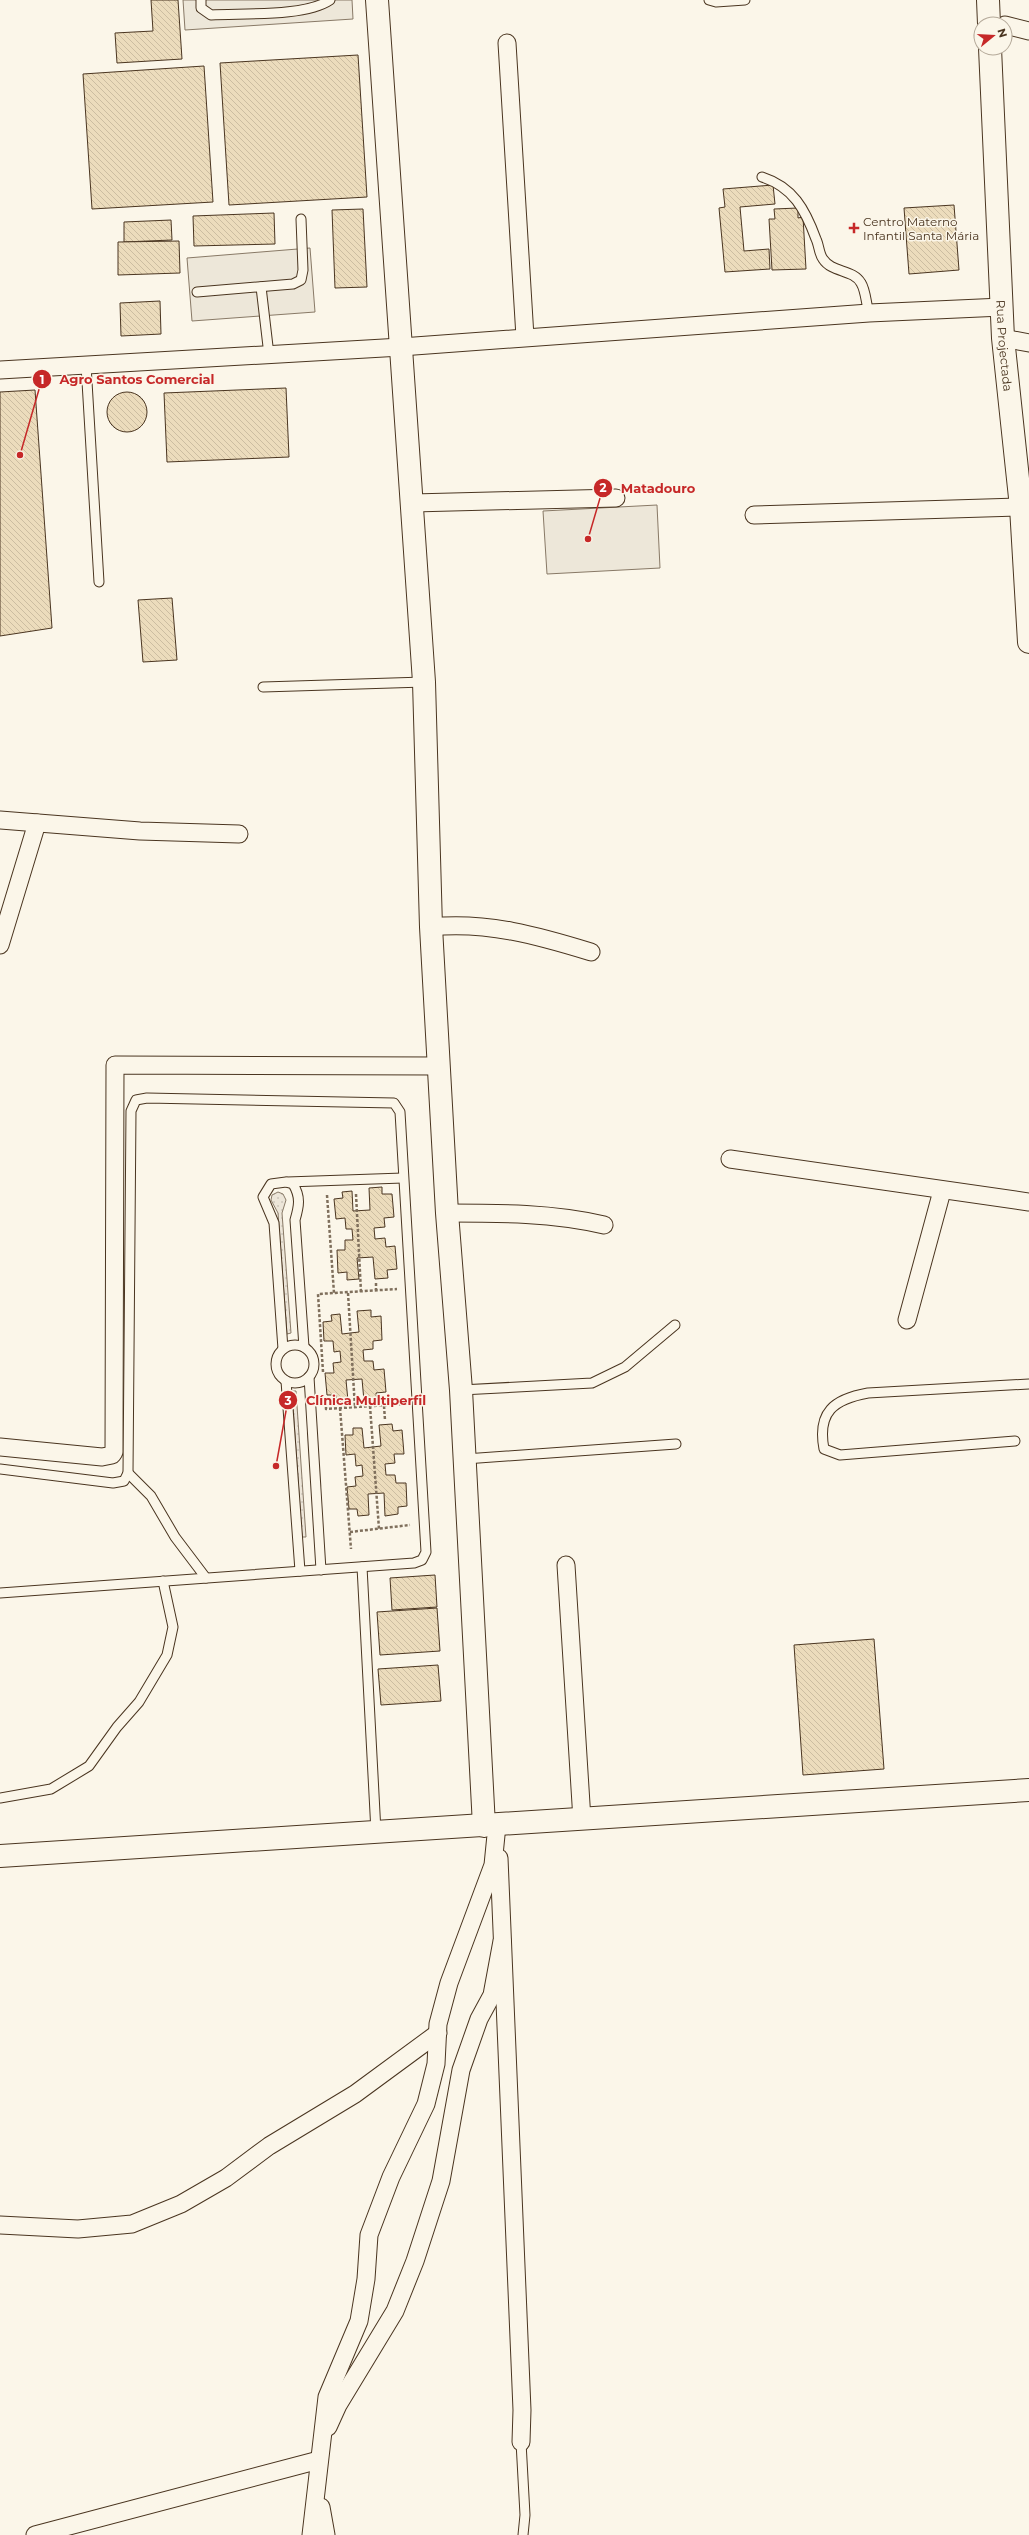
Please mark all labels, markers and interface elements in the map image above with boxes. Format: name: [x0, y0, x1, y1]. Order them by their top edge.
north arrow: [973, 16, 1013, 56]
text: N: [994, 27, 1011, 39]
place label: Centro Materno Infantil Santa Mária: [863, 214, 979, 243]
marker: Centro Materno Infantil Santa Mária: [848, 222, 860, 234]
street label: Rua Projectada: [994, 299, 1016, 392]
callout: Agro Santos Comercial: [32, 367, 223, 392]
text: Agro Santos Comercial: [58, 371, 215, 387]
text: 1: [40, 372, 44, 387]
callout: Matadouro: [593, 476, 704, 501]
text: 2: [599, 480, 607, 495]
text: Matadouro: [621, 480, 696, 496]
callout: Clínica Multiperfil: [278, 1388, 435, 1413]
text: Clínica Multiperfil: [306, 1392, 426, 1408]
text: 3: [283, 1393, 292, 1408]

